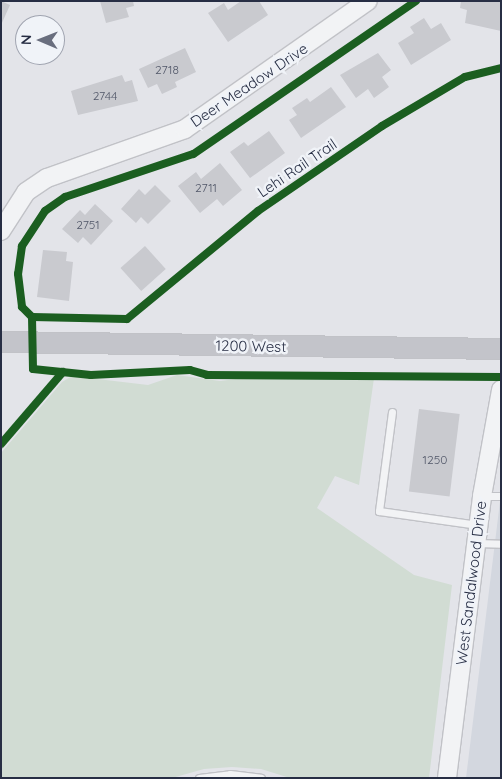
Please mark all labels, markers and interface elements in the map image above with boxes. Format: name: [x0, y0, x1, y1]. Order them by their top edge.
north arrow: [15, 15, 65, 65]
text: N: [17, 34, 35, 45]
street label: Deer Meadow Drive: [187, 39, 311, 131]
house number: 2718: [155, 63, 179, 77]
house number: 2744: [93, 89, 117, 103]
street label: Lehi Rail Trail: [254, 135, 340, 201]
house number: 2711: [195, 181, 217, 195]
house number: 2751: [76, 218, 100, 232]
street label: 1200 West: [216, 336, 286, 356]
house number: 1250: [423, 453, 447, 467]
street label: West Sandalwood Drive: [452, 500, 490, 666]

